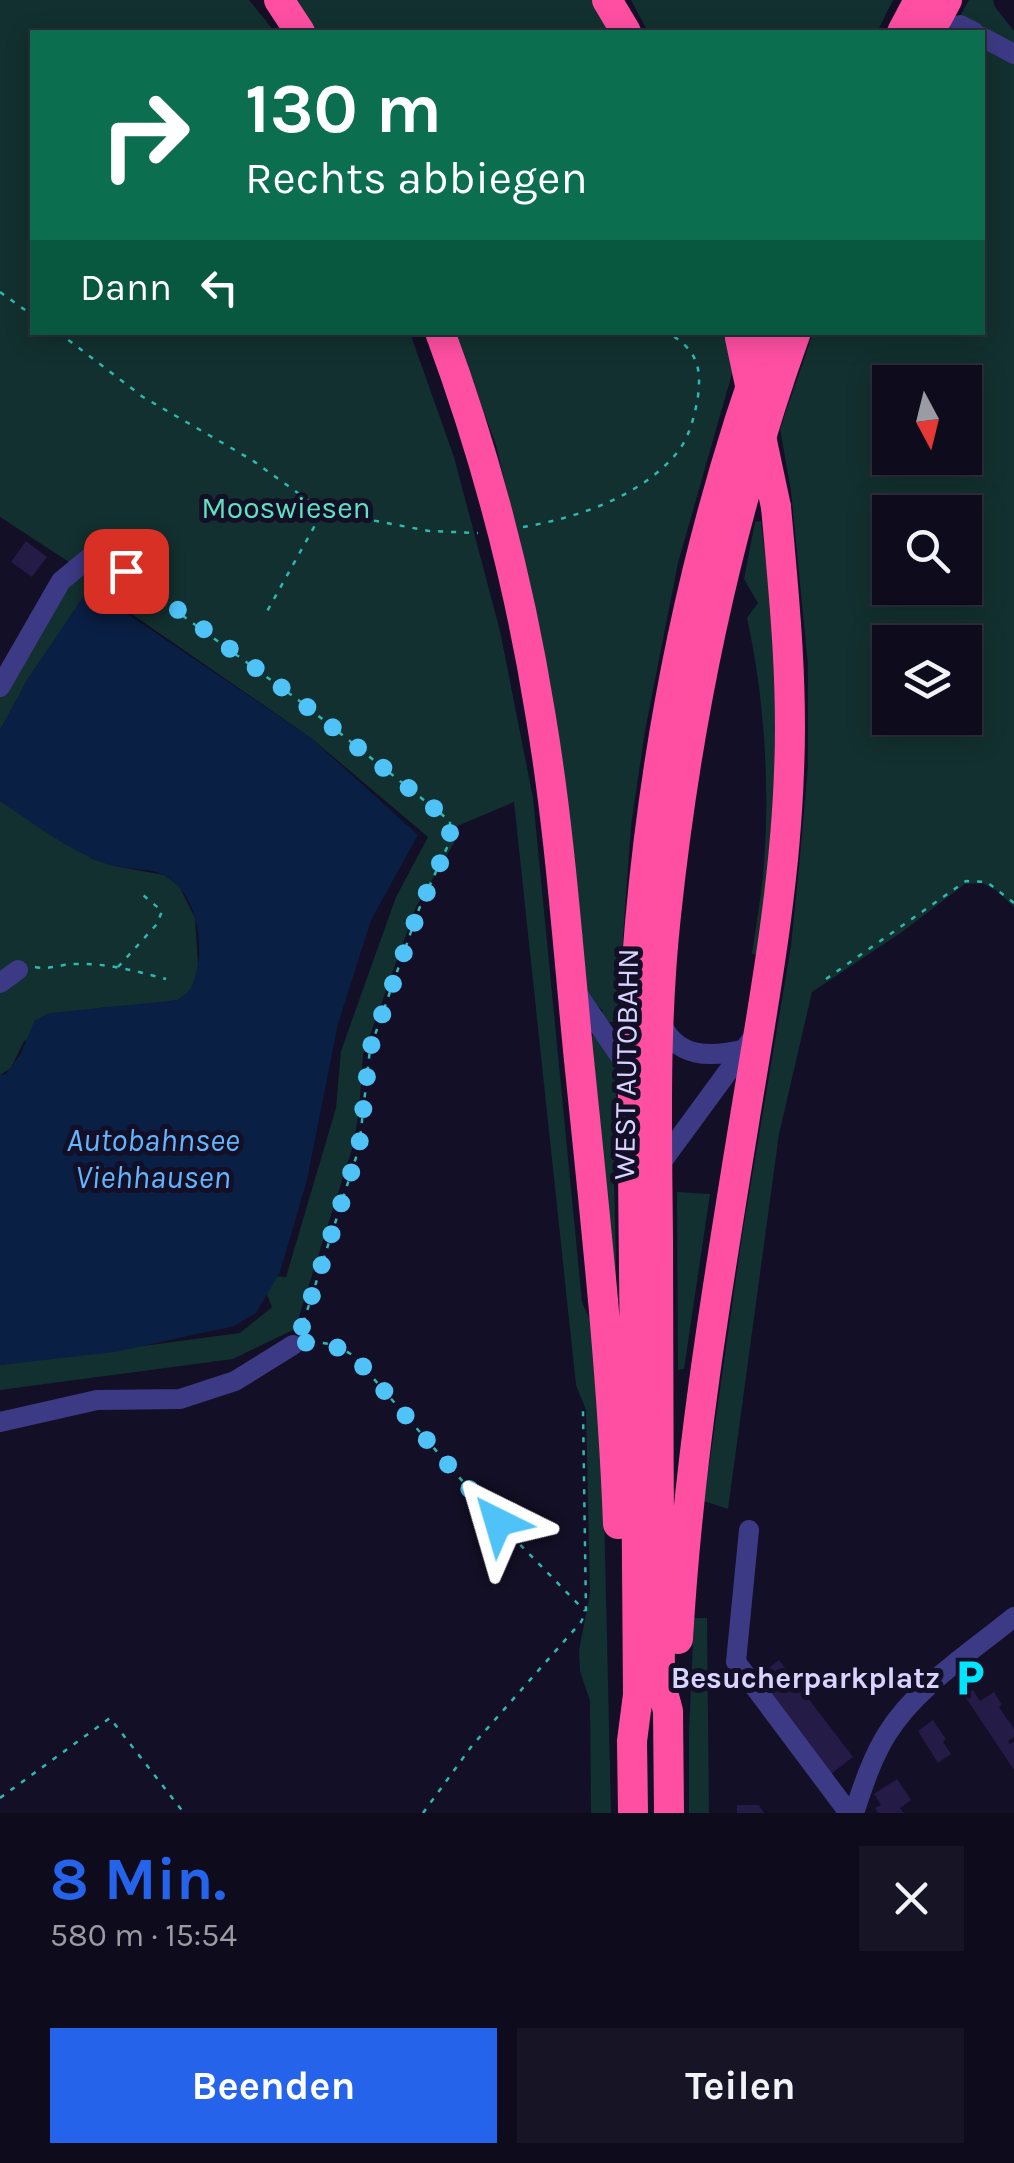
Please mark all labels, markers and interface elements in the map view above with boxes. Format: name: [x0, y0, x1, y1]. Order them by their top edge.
text: 130 m: [245, 68, 442, 150]
icon: right: [80, 70, 210, 200]
text: Rechts abbiegen: [245, 152, 588, 204]
icon: left: [192, 260, 247, 315]
text: Dann: [80, 265, 172, 310]
north arrow: [872, 365, 982, 475]
map controls: [872, 365, 982, 735]
park label: Mooswiesen: [201, 490, 371, 526]
button: search: [872, 495, 982, 605]
pin: [84, 529, 169, 614]
icon: arrive: [99, 544, 154, 599]
button: layers: [872, 625, 982, 735]
street label: WEST AUTOBAHN: [606, 948, 646, 1180]
water label: Autobahnsee Viehhausen: [66, 1122, 240, 1196]
position arrow: [446, 1470, 550, 1574]
parking icon: Besucherparkplatz: [949, 1657, 991, 1699]
place label: Besucherparkplatz: [671, 1660, 940, 1696]
text: 8 Min.: [50, 1844, 226, 1914]
button: close: [859, 1846, 964, 1951]
text: 580 m · 15:54: [50, 1917, 237, 1954]
button: Beenden: [50, 2028, 497, 2143]
button: Teilen: [517, 2028, 964, 2143]

